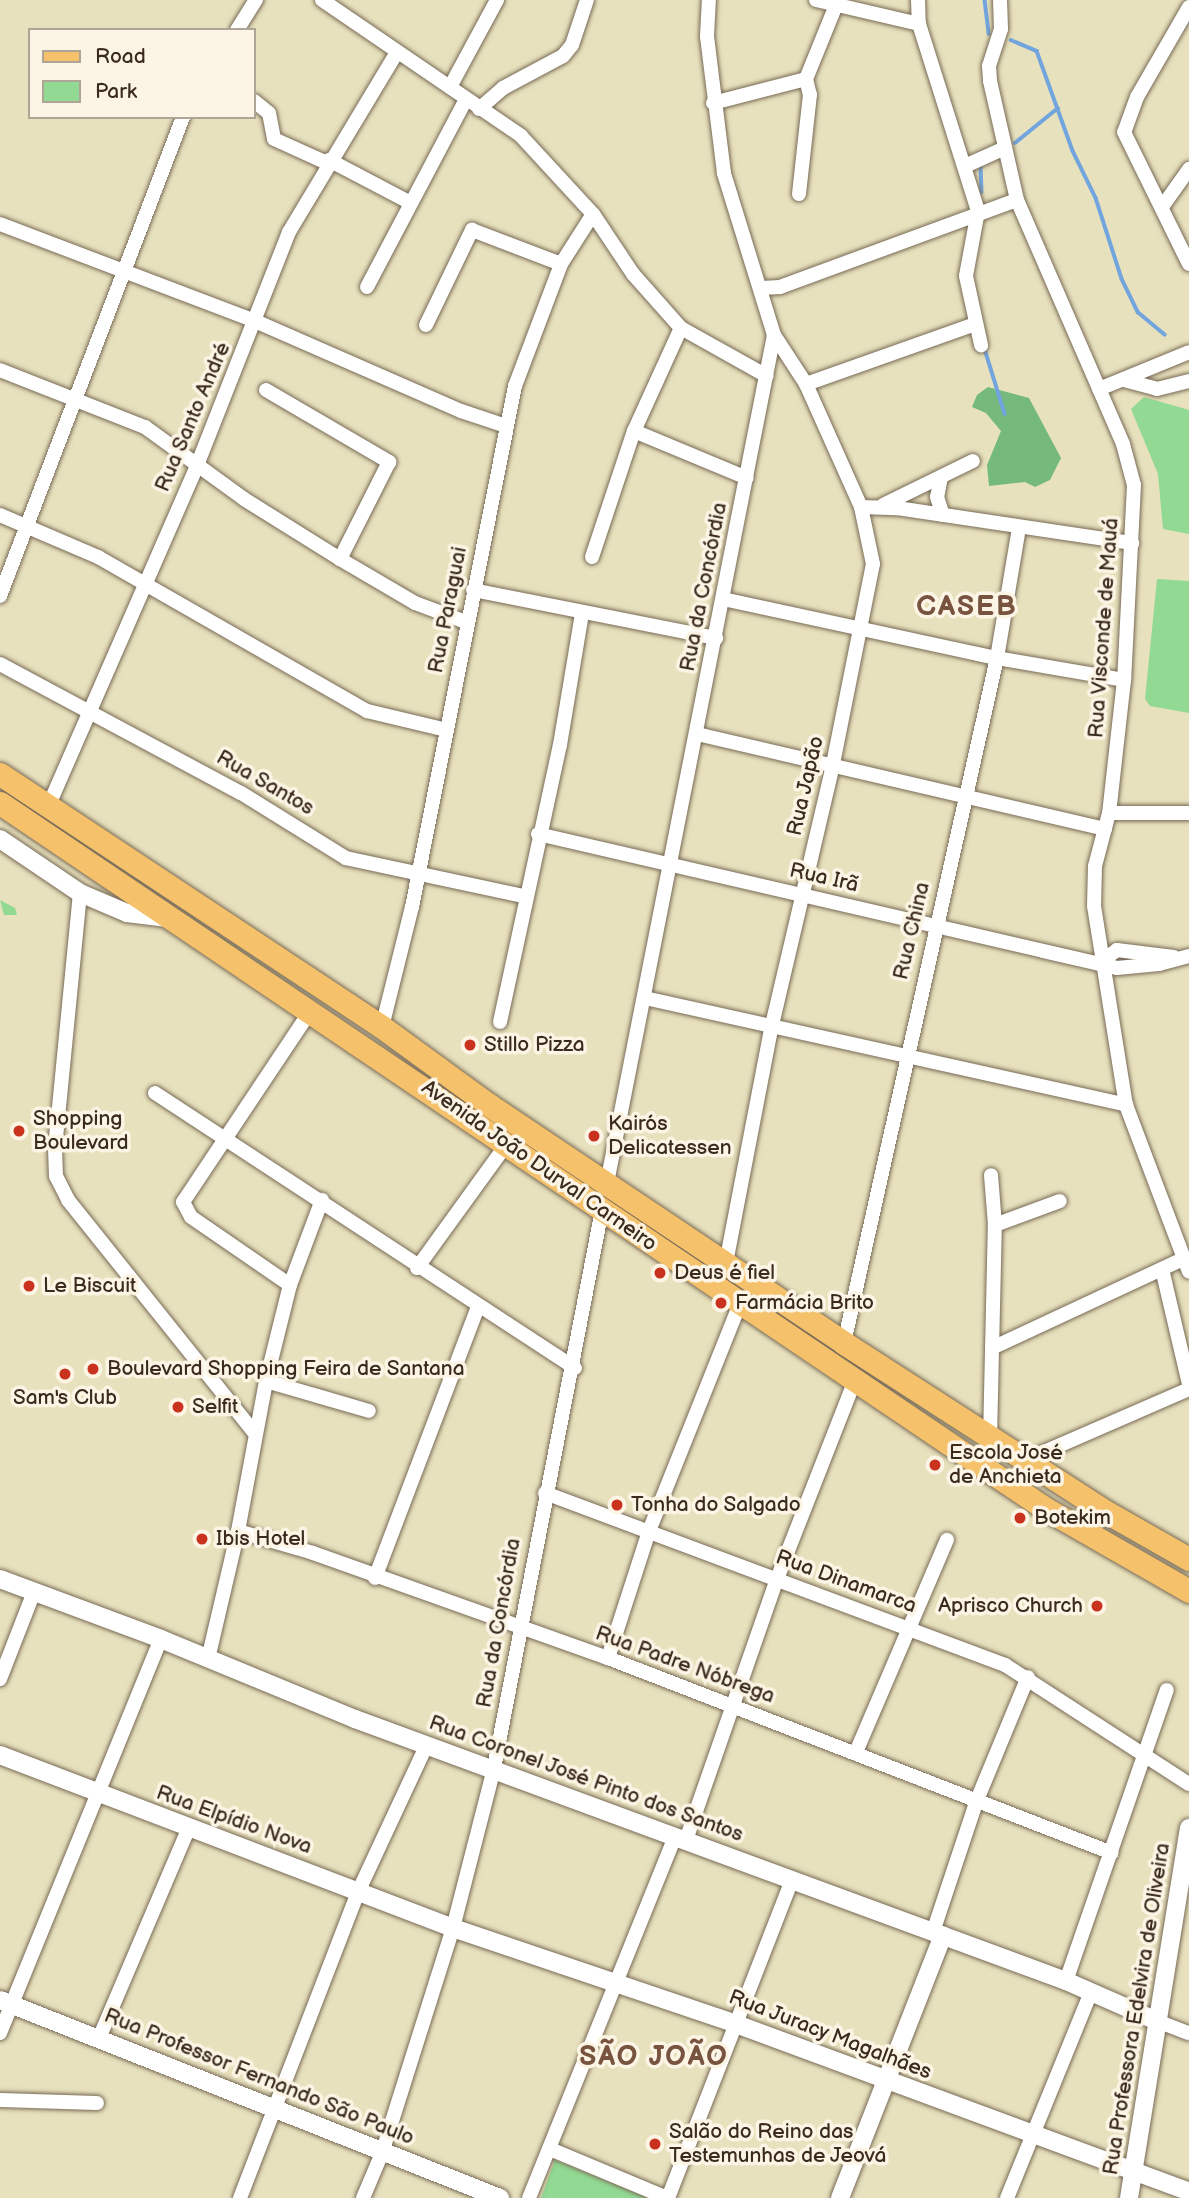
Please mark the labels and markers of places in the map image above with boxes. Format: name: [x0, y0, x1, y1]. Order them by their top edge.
place label: Stillo Pizza: [484, 1032, 585, 1058]
marker: Stillo Pizza: [462, 1037, 478, 1053]
place label: Shopping Boulevard: [33, 1106, 129, 1156]
place label: Kairós Delicatessen: [608, 1111, 731, 1161]
marker: Shopping Boulevard: [11, 1123, 27, 1139]
marker: Kairós Delicatessen: [586, 1128, 602, 1144]
place label: Deus é fiel: [674, 1260, 775, 1286]
marker: Deus é fiel: [652, 1265, 668, 1281]
place label: Le Biscuit: [43, 1273, 136, 1299]
marker: Le Biscuit: [21, 1278, 37, 1294]
place label: Farmácia Brito: [735, 1290, 874, 1316]
marker: Farmácia Brito: [713, 1295, 729, 1311]
place label: Boulevard Shopping Feira de Santana: [107, 1356, 465, 1382]
marker: Boulevard Shopping Feira de Santana: [85, 1361, 101, 1377]
marker: Sam's Club: [57, 1366, 73, 1382]
place label: Sam's Club: [13, 1385, 117, 1411]
place label: Selfit: [192, 1394, 238, 1420]
marker: Selfit: [170, 1399, 186, 1415]
place label: Escola José de Anchieta: [949, 1440, 1064, 1490]
marker: Escola José de Anchieta: [927, 1457, 943, 1473]
place label: Tonha do Salgado: [631, 1492, 801, 1518]
marker: Tonha do Salgado: [609, 1497, 625, 1513]
place label: Botekim: [1034, 1505, 1111, 1531]
marker: Botekim: [1012, 1510, 1028, 1526]
place label: Ibis Hotel: [216, 1526, 305, 1552]
marker: Ibis Hotel: [194, 1531, 210, 1547]
place label: Aprisco Church: [938, 1593, 1083, 1619]
marker: Aprisco Church: [1089, 1598, 1105, 1614]
place label: Salão do Reino das Testemunhas de Jeová: [669, 2119, 888, 2169]
marker: Salão do Reino das Testemunhas de Jeová: [647, 2136, 663, 2152]

